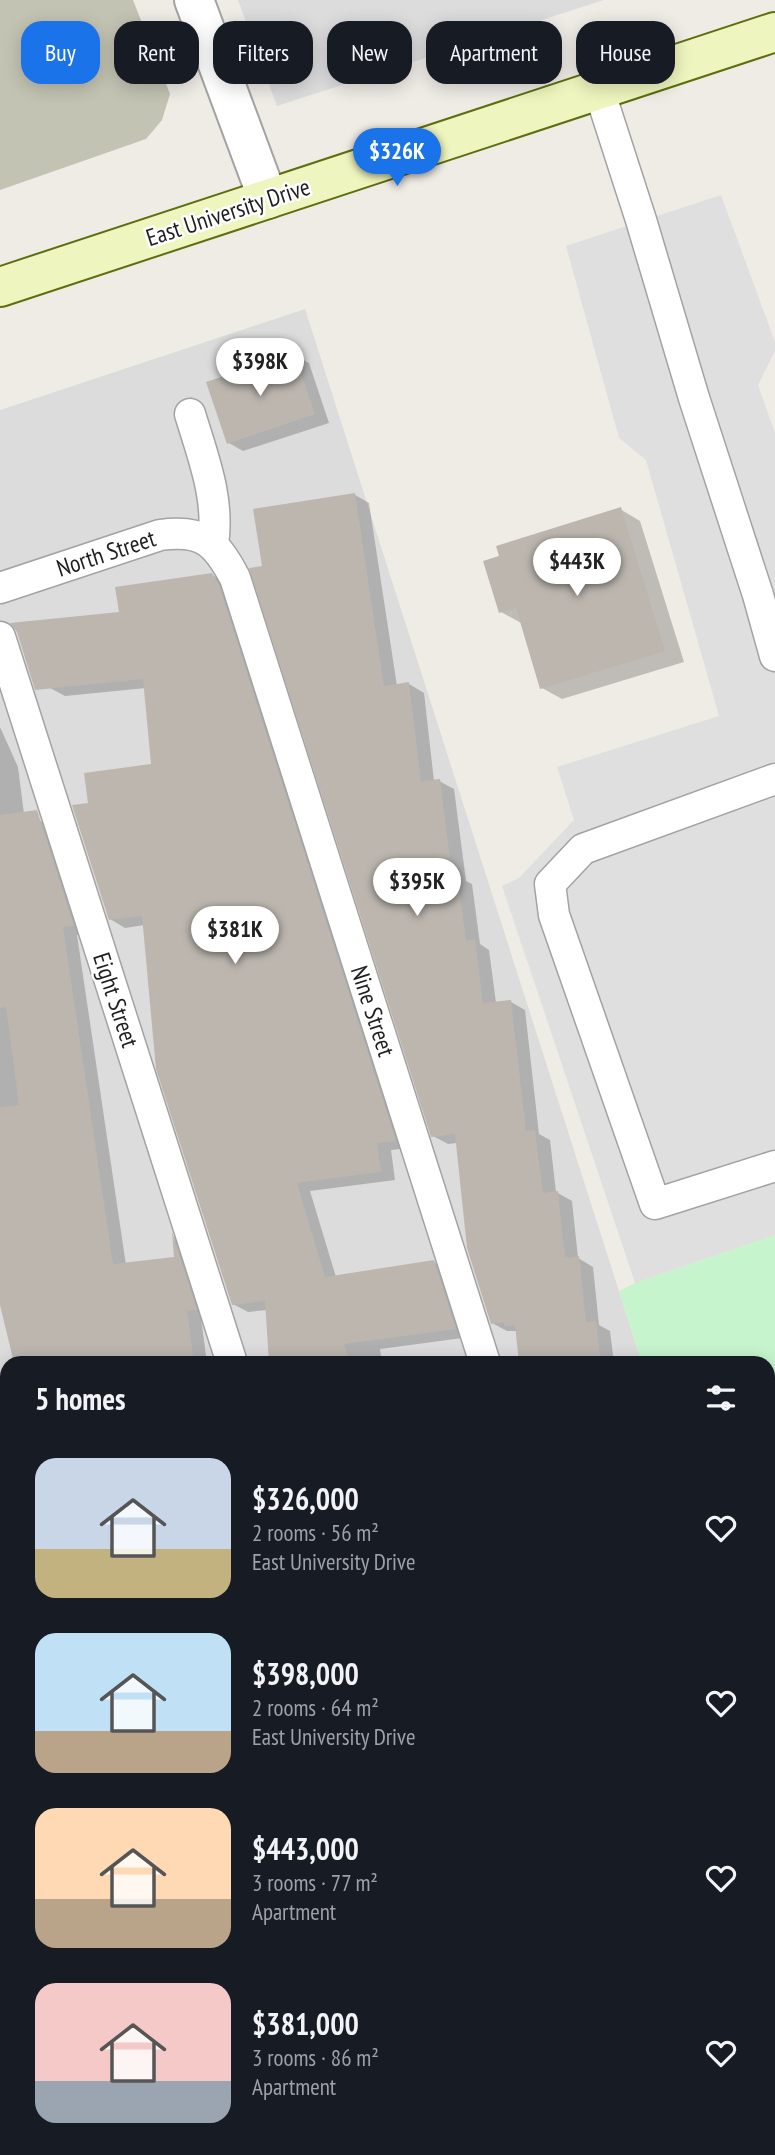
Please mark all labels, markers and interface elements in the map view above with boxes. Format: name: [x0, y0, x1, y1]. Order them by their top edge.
chip: Buy: [21, 21, 100, 84]
chip: Rent: [114, 21, 199, 84]
chip: Filters: [213, 21, 313, 84]
chip: New: [327, 21, 412, 84]
chip: Apartment: [426, 21, 562, 84]
chip: House: [576, 21, 675, 84]
pin: $326K: [348, 128, 446, 188]
text: $326K: [369, 136, 425, 165]
street label: East University Drive: [142, 171, 314, 253]
pin: $398K: [211, 338, 309, 398]
text: $398K: [232, 346, 288, 375]
street label: North Street: [53, 522, 160, 584]
pin: $443K: [528, 538, 626, 598]
text: $443K: [549, 546, 605, 575]
pin: $395K: [368, 858, 466, 918]
text: $395K: [389, 866, 445, 895]
pin: $381K: [186, 906, 284, 966]
text: $381K: [207, 914, 263, 943]
street label: Eight Street: [86, 949, 146, 1052]
street label: Nine Street: [344, 962, 402, 1061]
text: 5 homes: [35, 1379, 126, 1418]
icon: filters: [702, 1379, 740, 1417]
text: $326,000: [252, 1479, 359, 1518]
icon: home: [91, 1486, 175, 1570]
icon: heart: [702, 1509, 740, 1547]
text: 2 rooms · 56 m²: [252, 1518, 379, 1547]
text: East University Drive: [252, 1547, 415, 1576]
text: $398,000: [252, 1654, 359, 1693]
icon: home: [91, 1661, 175, 1745]
icon: heart: [702, 1684, 740, 1722]
text: 2 rooms · 64 m²: [252, 1693, 379, 1722]
text: East University Drive: [252, 1722, 415, 1751]
text: $443,000: [252, 1829, 359, 1868]
icon: home: [91, 1836, 175, 1920]
icon: heart: [702, 1859, 740, 1897]
text: 3 rooms · 77 m²: [252, 1868, 378, 1897]
text: Apartment: [252, 1897, 336, 1926]
text: $381,000: [252, 2004, 359, 2043]
icon: home: [91, 2011, 175, 2095]
icon: heart: [702, 2034, 740, 2072]
text: 3 rooms · 86 m²: [252, 2043, 379, 2072]
text: Apartment: [252, 2072, 336, 2101]

